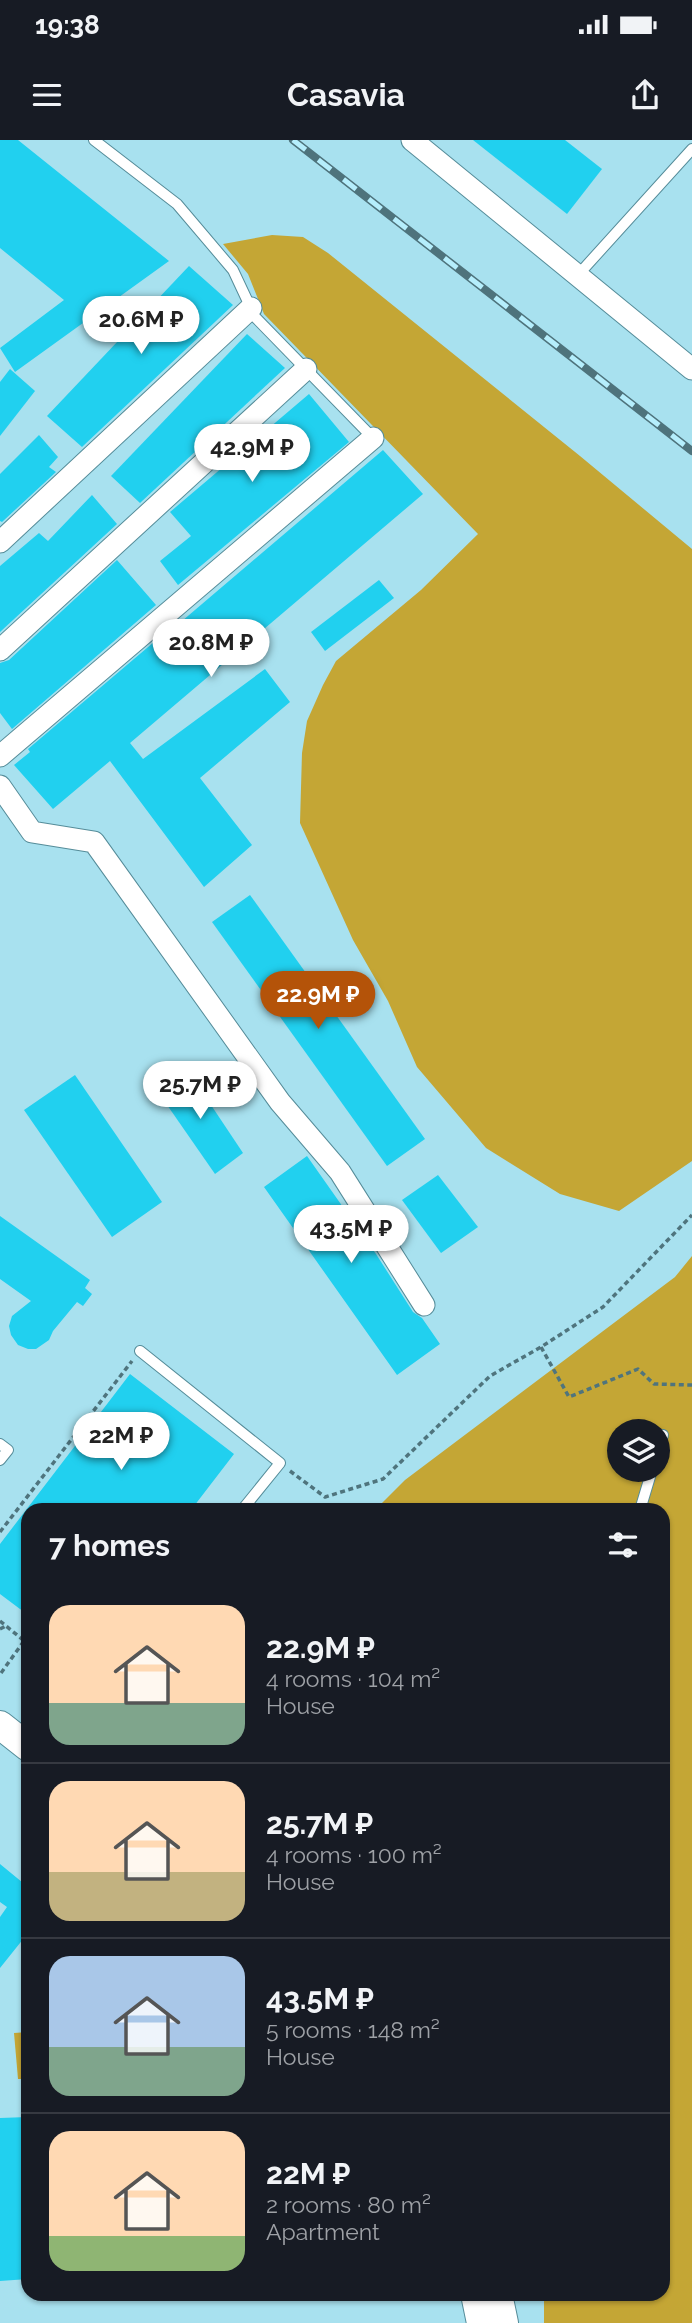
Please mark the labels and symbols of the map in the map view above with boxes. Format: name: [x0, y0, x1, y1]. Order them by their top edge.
pin: 20.6M ₽: [76, 296, 206, 356]
pin: 42.9M ₽: [187, 424, 317, 484]
pin: 20.8M ₽: [146, 620, 276, 679]
pin: 22.9M ₽: [253, 972, 383, 1031]
pin: 25.7M ₽: [135, 1062, 265, 1121]
pin: 43.5M ₽: [286, 1206, 416, 1265]
pin: 22M ₽: [72, 1412, 170, 1472]

